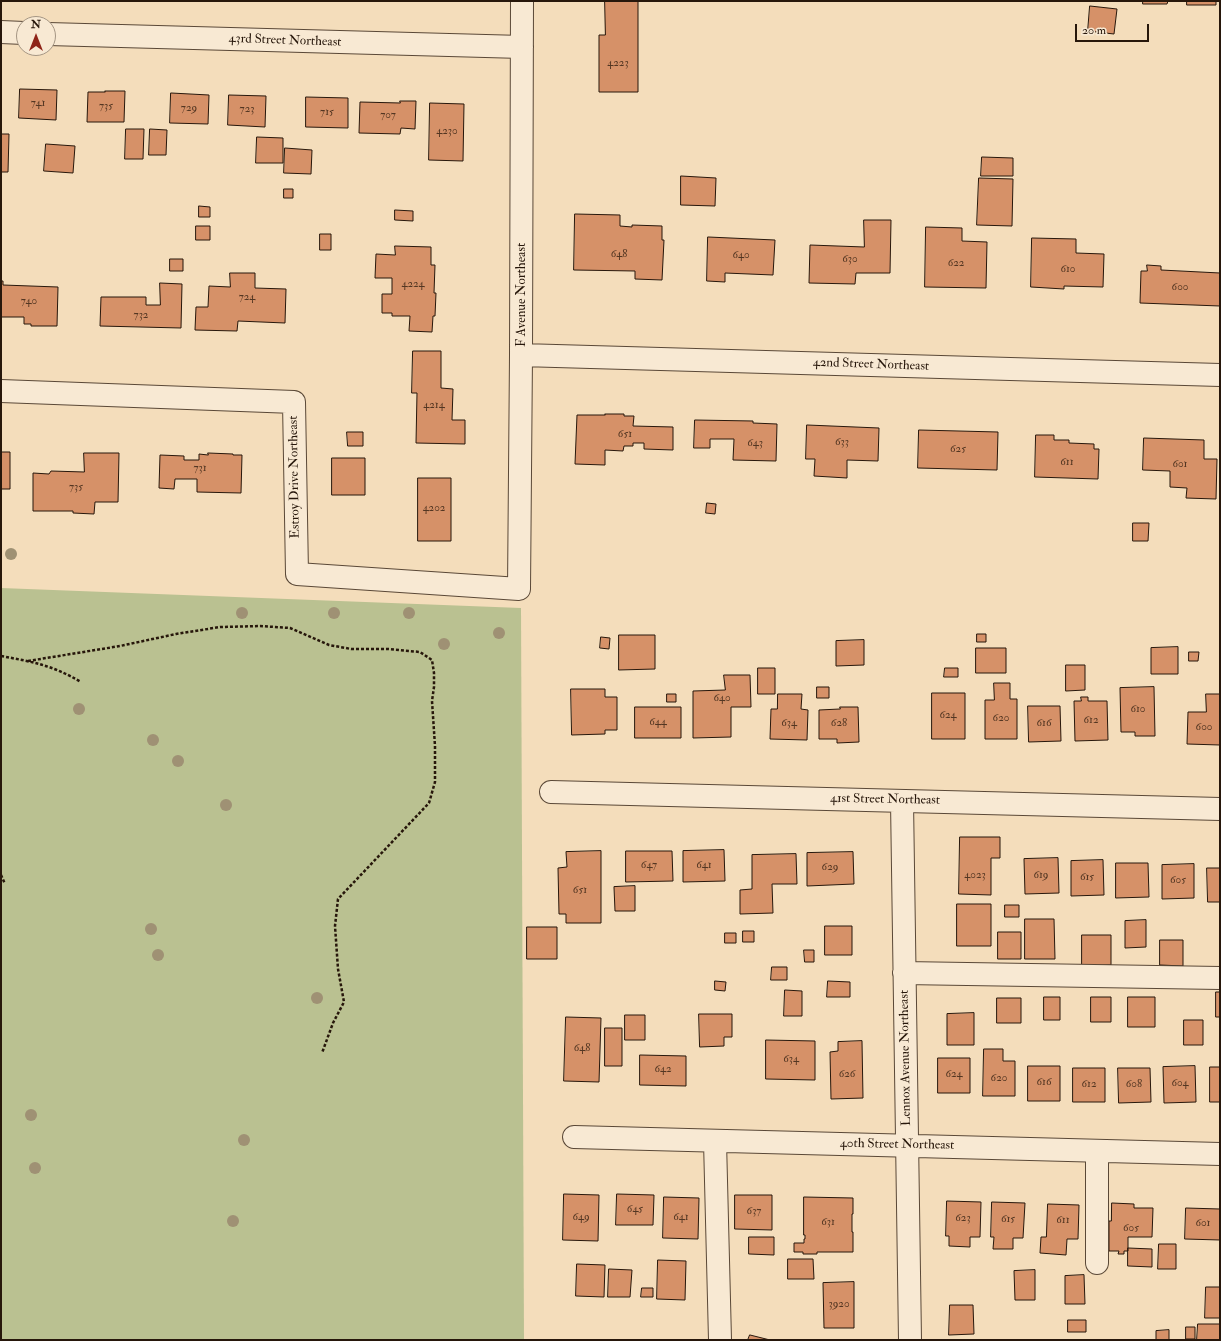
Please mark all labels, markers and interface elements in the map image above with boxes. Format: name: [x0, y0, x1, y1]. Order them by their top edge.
north arrow: [16, 16, 56, 56]
scale bar: [1077, 16, 1151, 42]
text: N: [31, 18, 41, 31]
text: 20 m: [1082, 23, 1106, 38]
street label: 43rd Street Northeast: [228, 31, 342, 51]
house number: 4223: [607, 57, 629, 71]
house number: 741: [31, 97, 45, 111]
house number: 735: [99, 100, 113, 114]
house number: 729: [181, 102, 197, 116]
house number: 723: [240, 103, 254, 117]
house number: 715: [320, 106, 334, 120]
house number: 707: [380, 109, 396, 123]
house number: 4230: [436, 125, 458, 139]
street label: F Avenue Northeast: [514, 243, 530, 347]
house number: 648: [611, 248, 627, 262]
house number: 640: [732, 249, 750, 263]
house number: 630: [842, 253, 858, 267]
house number: 622: [948, 257, 964, 271]
house number: 610: [1060, 263, 1076, 277]
house number: 4224: [401, 278, 425, 292]
house number: 600: [1172, 281, 1188, 295]
house number: 724: [239, 291, 255, 305]
house number: 740: [21, 295, 37, 309]
house number: 732: [134, 309, 148, 323]
street label: 42nd Street Northeast: [813, 355, 929, 375]
house number: 4214: [423, 399, 445, 413]
street label: Estroy Drive Northeast: [286, 415, 304, 539]
house number: 651: [618, 428, 632, 442]
house number: 633: [835, 436, 849, 450]
house number: 643: [747, 437, 763, 451]
house number: 625: [950, 443, 966, 457]
house number: 611: [1060, 456, 1074, 470]
house number: 601: [1172, 458, 1188, 472]
house number: 731: [193, 462, 207, 476]
house number: 735: [69, 481, 83, 495]
house number: 4202: [423, 502, 445, 516]
house number: 640: [713, 692, 731, 706]
house number: 610: [1130, 703, 1146, 717]
house number: 624: [939, 709, 957, 723]
house number: 620: [993, 712, 1009, 726]
house number: 612: [1083, 714, 1099, 728]
house number: 644: [649, 716, 667, 730]
house number: 634: [781, 717, 797, 731]
house number: 628: [831, 717, 847, 731]
house number: 616: [1037, 717, 1051, 731]
house number: 600: [1196, 721, 1212, 735]
street label: 41st Street Northeast: [830, 791, 940, 809]
house number: 647: [641, 859, 657, 873]
house number: 641: [696, 859, 712, 873]
house number: 629: [822, 861, 838, 875]
house number: 4023: [964, 869, 986, 883]
house number: 619: [1033, 869, 1049, 883]
house number: 615: [1080, 871, 1094, 885]
house number: 605: [1170, 874, 1186, 888]
house number: 651: [573, 884, 587, 898]
street label: Lennox Avenue Northeast: [897, 990, 915, 1126]
house number: 648: [574, 1042, 590, 1056]
house number: 634: [783, 1053, 799, 1067]
house number: 642: [654, 1063, 672, 1077]
house number: 626: [839, 1068, 855, 1082]
house number: 624: [945, 1068, 963, 1082]
house number: 620: [991, 1072, 1007, 1086]
house number: 616: [1037, 1076, 1051, 1090]
house number: 604: [1171, 1077, 1189, 1091]
house number: 612: [1081, 1078, 1097, 1092]
house number: 608: [1126, 1078, 1142, 1092]
street label: 40th Street Northeast: [840, 1136, 954, 1154]
house number: 645: [627, 1203, 643, 1217]
house number: 637: [747, 1205, 761, 1219]
house number: 649: [572, 1211, 590, 1225]
house number: 641: [673, 1211, 689, 1225]
house number: 623: [955, 1212, 971, 1226]
house number: 615: [1001, 1213, 1015, 1227]
house number: 611: [1056, 1214, 1070, 1228]
house number: 631: [821, 1216, 835, 1230]
house number: 601: [1195, 1217, 1211, 1231]
house number: 605: [1123, 1222, 1139, 1236]
house number: 3920: [828, 1298, 850, 1312]

